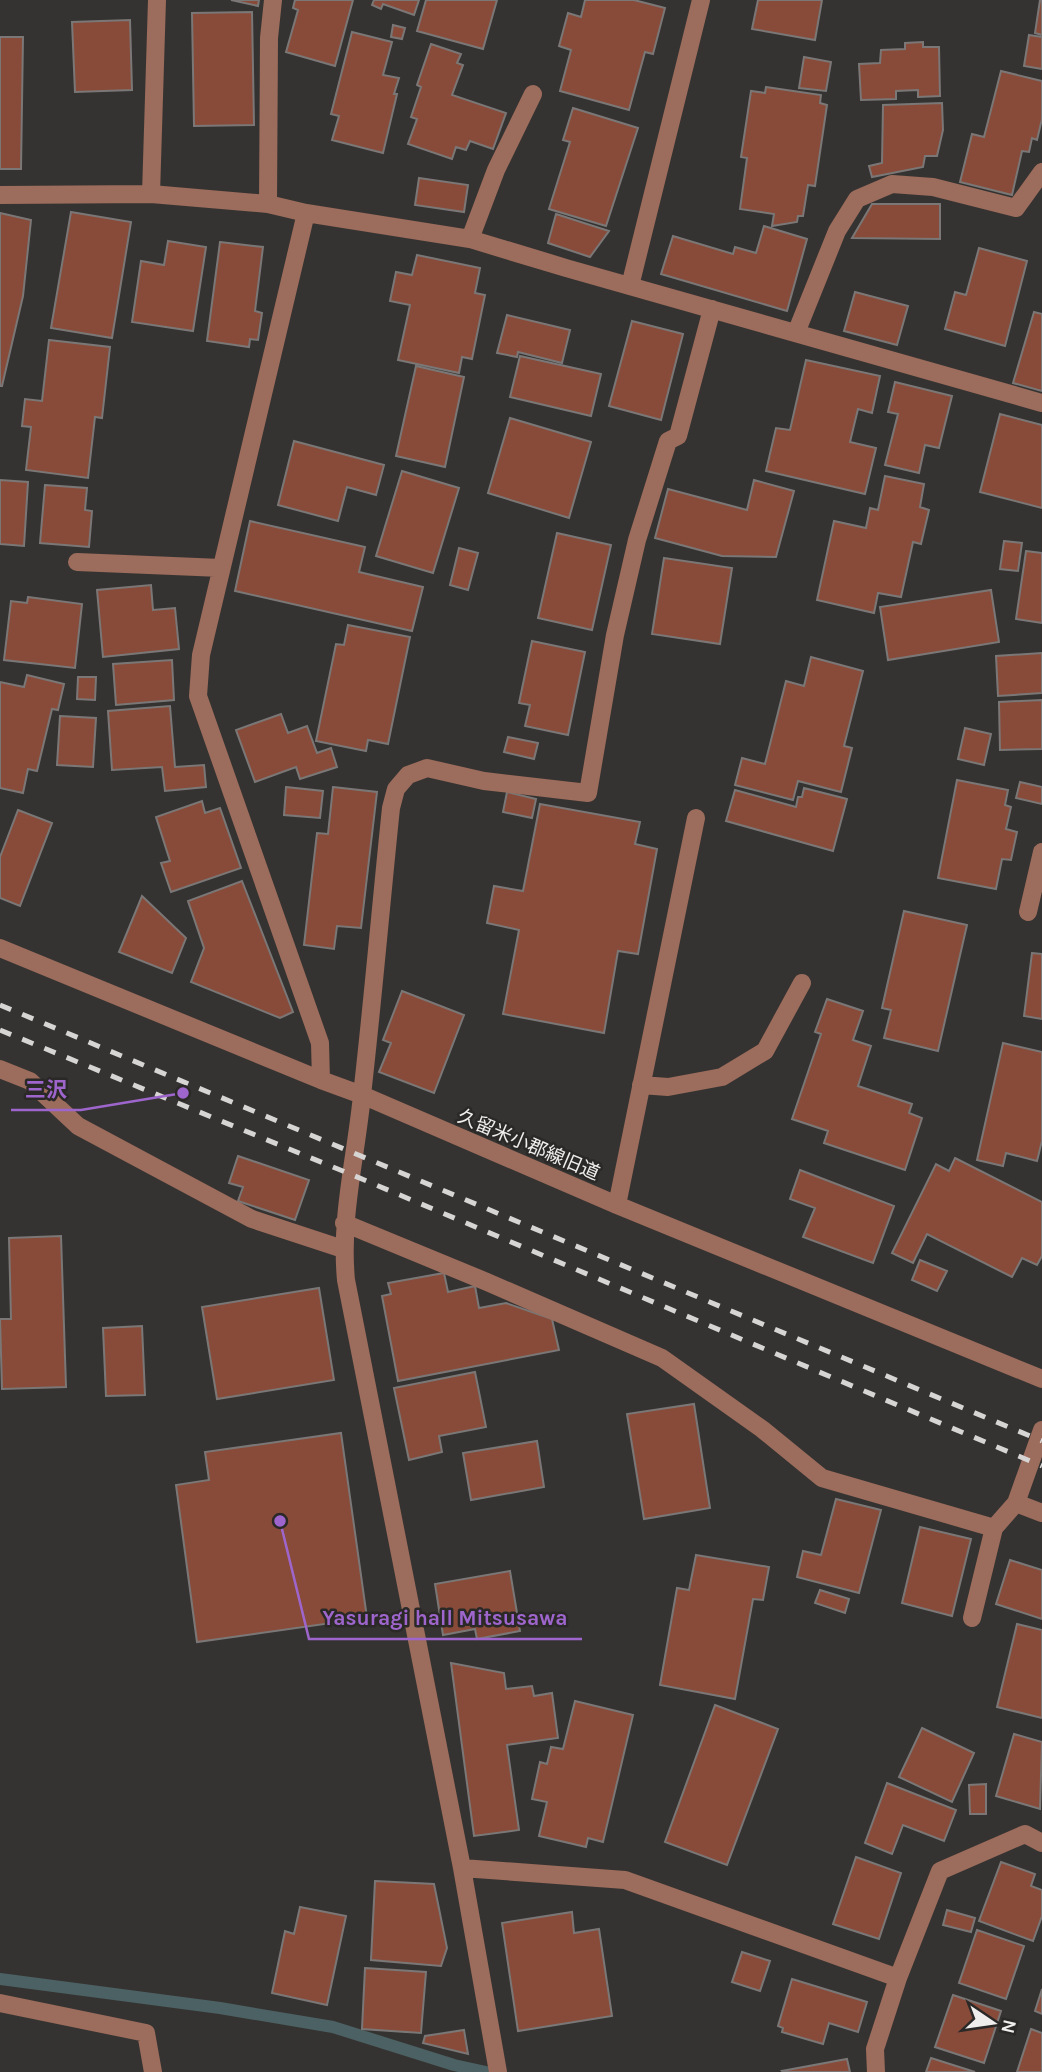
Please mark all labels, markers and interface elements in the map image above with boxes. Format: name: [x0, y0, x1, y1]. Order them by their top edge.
callout: 三沢: [11, 1068, 81, 1110]
text: 三沢: [25, 1078, 67, 1102]
street label: 久留米小郡線旧道: [454, 1105, 603, 1185]
callout: Yasuragi hall Mitsusawa: [309, 1597, 582, 1639]
text: Yasuragi hall Mitsusawa: [322, 1606, 568, 1630]
north arrow: [958, 1988, 1028, 2058]
text: N: [996, 2017, 1021, 2036]

